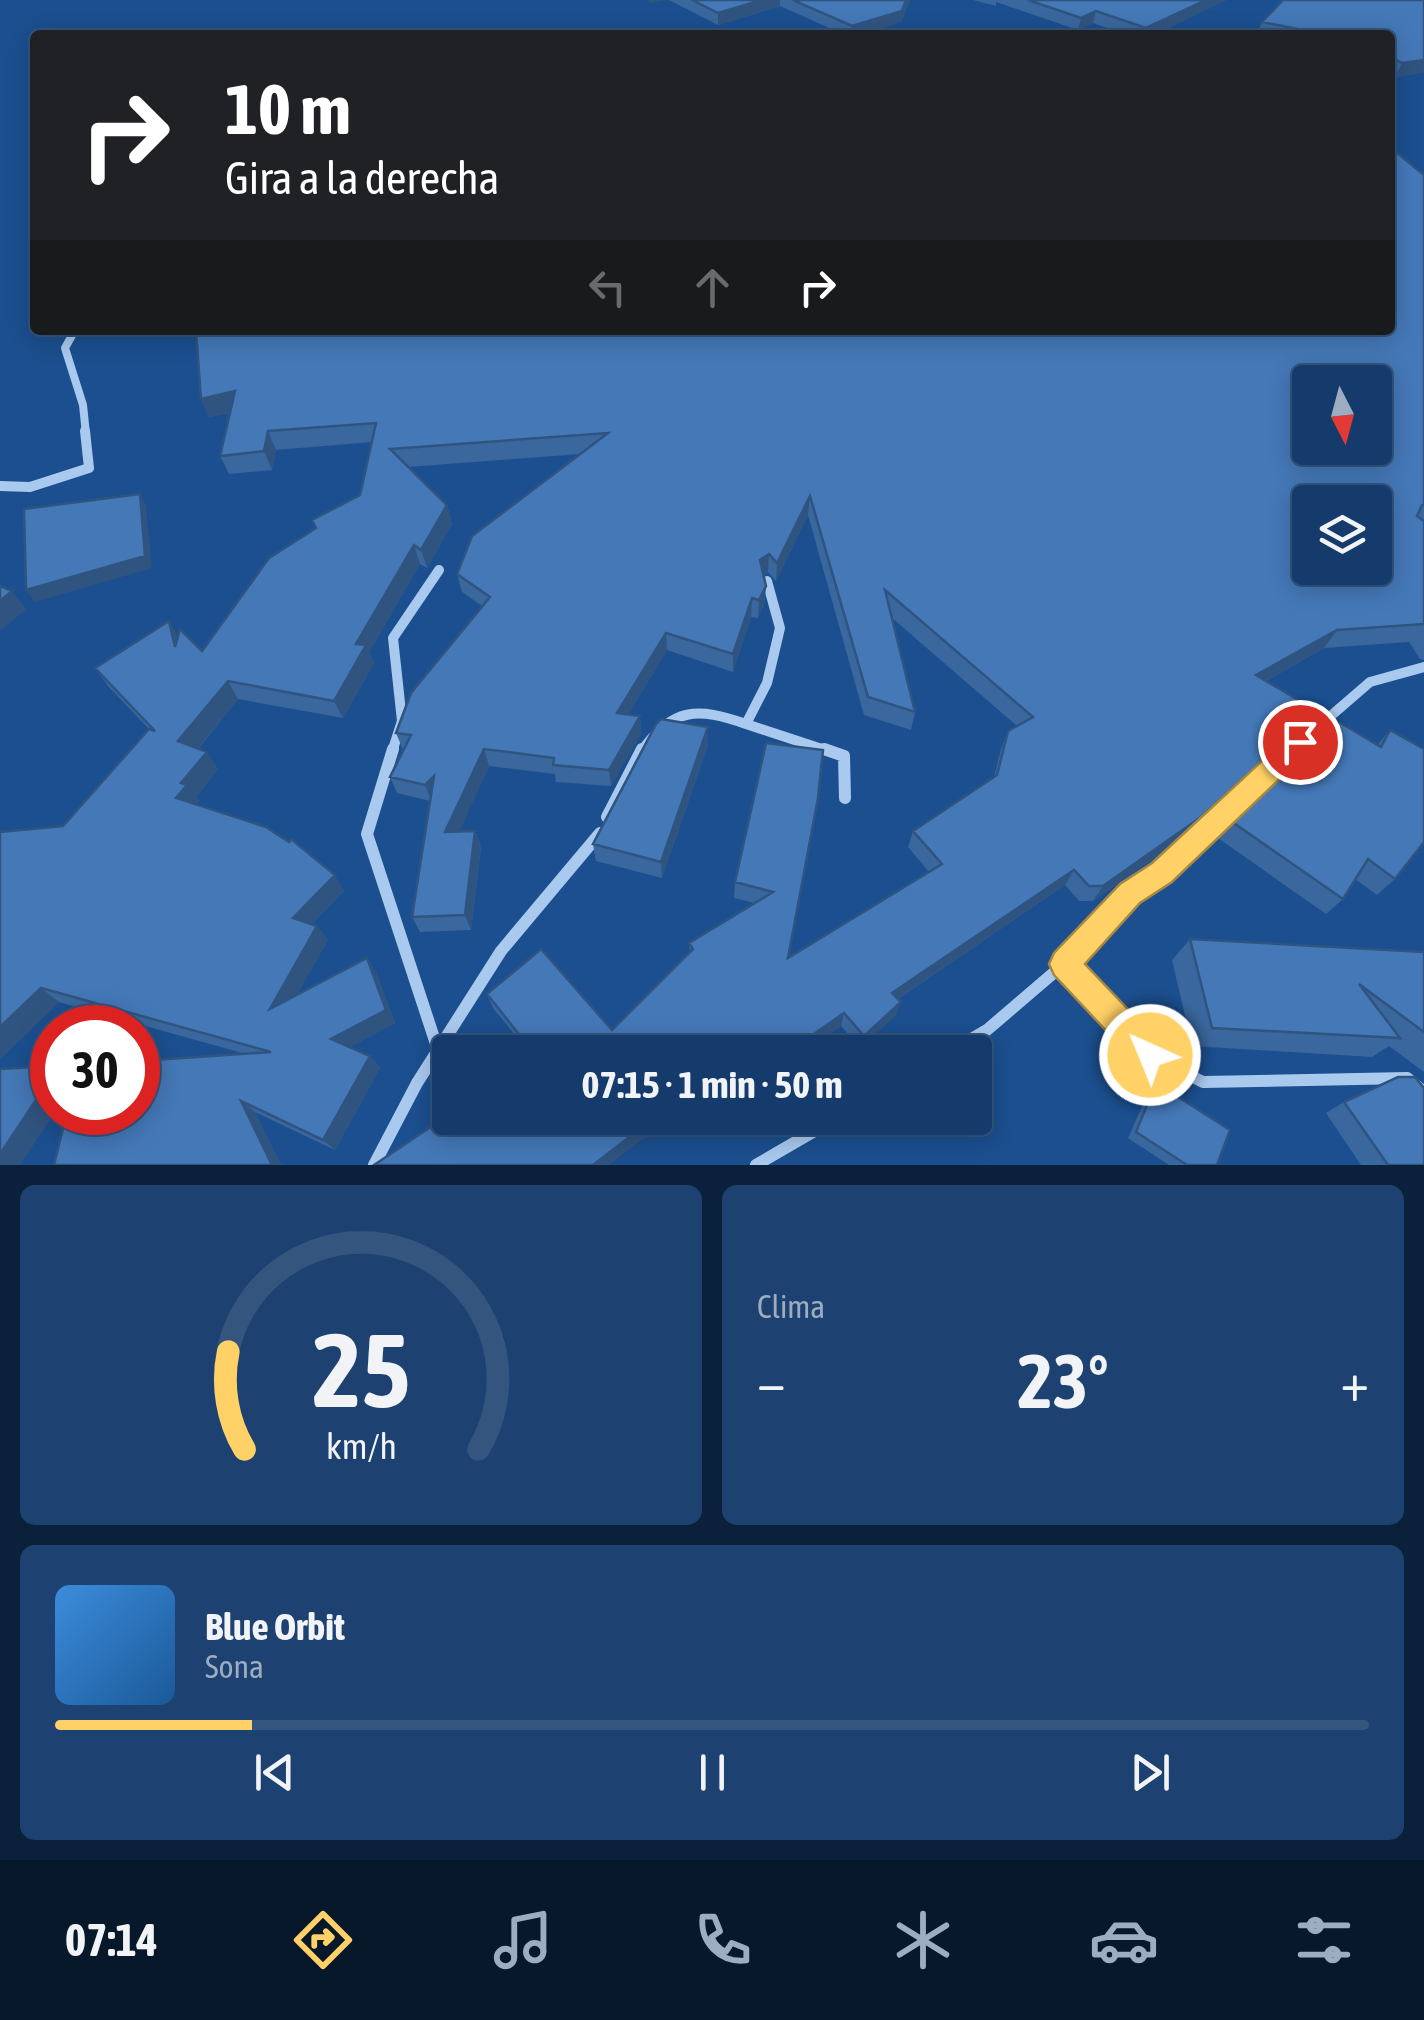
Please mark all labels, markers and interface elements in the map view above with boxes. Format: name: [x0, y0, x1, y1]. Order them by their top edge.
text: 10 m: [225, 69, 351, 149]
icon: right: [60, 70, 190, 200]
text: Gira a la derecha: [225, 152, 499, 204]
icon: left: [580, 260, 635, 315]
icon: ahead: [685, 260, 740, 315]
icon: right: [790, 260, 845, 315]
north arrow: [1292, 365, 1392, 465]
map controls: [1292, 365, 1392, 585]
button: layers: [1292, 485, 1392, 585]
pin: [1258, 700, 1343, 785]
icon: arrive: [1273, 715, 1328, 770]
position arrow: [1098, 1003, 1202, 1107]
speed limit sign: 30: [30, 1005, 160, 1135]
text: 07:15 · 1 min · 50 m: [581, 1063, 843, 1106]
text: Clima: [757, 1288, 825, 1325]
text: 25: [312, 1310, 410, 1429]
text: 23°: [1017, 1338, 1109, 1424]
text: −: [757, 1350, 786, 1413]
text: +: [1340, 1350, 1369, 1413]
text: km/h: [326, 1426, 396, 1467]
text: Blue Orbit: [205, 1605, 345, 1648]
text: Sona: [205, 1648, 264, 1685]
icon: previous: [247, 1745, 302, 1800]
icon: pause: [685, 1745, 740, 1800]
icon: next: [1123, 1745, 1178, 1800]
icon: directions: [288, 1905, 358, 1975]
icon: music: [488, 1905, 558, 1975]
icon: phone: [688, 1905, 758, 1975]
icon: climate: [888, 1905, 958, 1975]
icon: car: [1089, 1905, 1159, 1975]
icon: filters: [1289, 1905, 1359, 1975]
text: 07:14: [65, 1914, 158, 1966]

